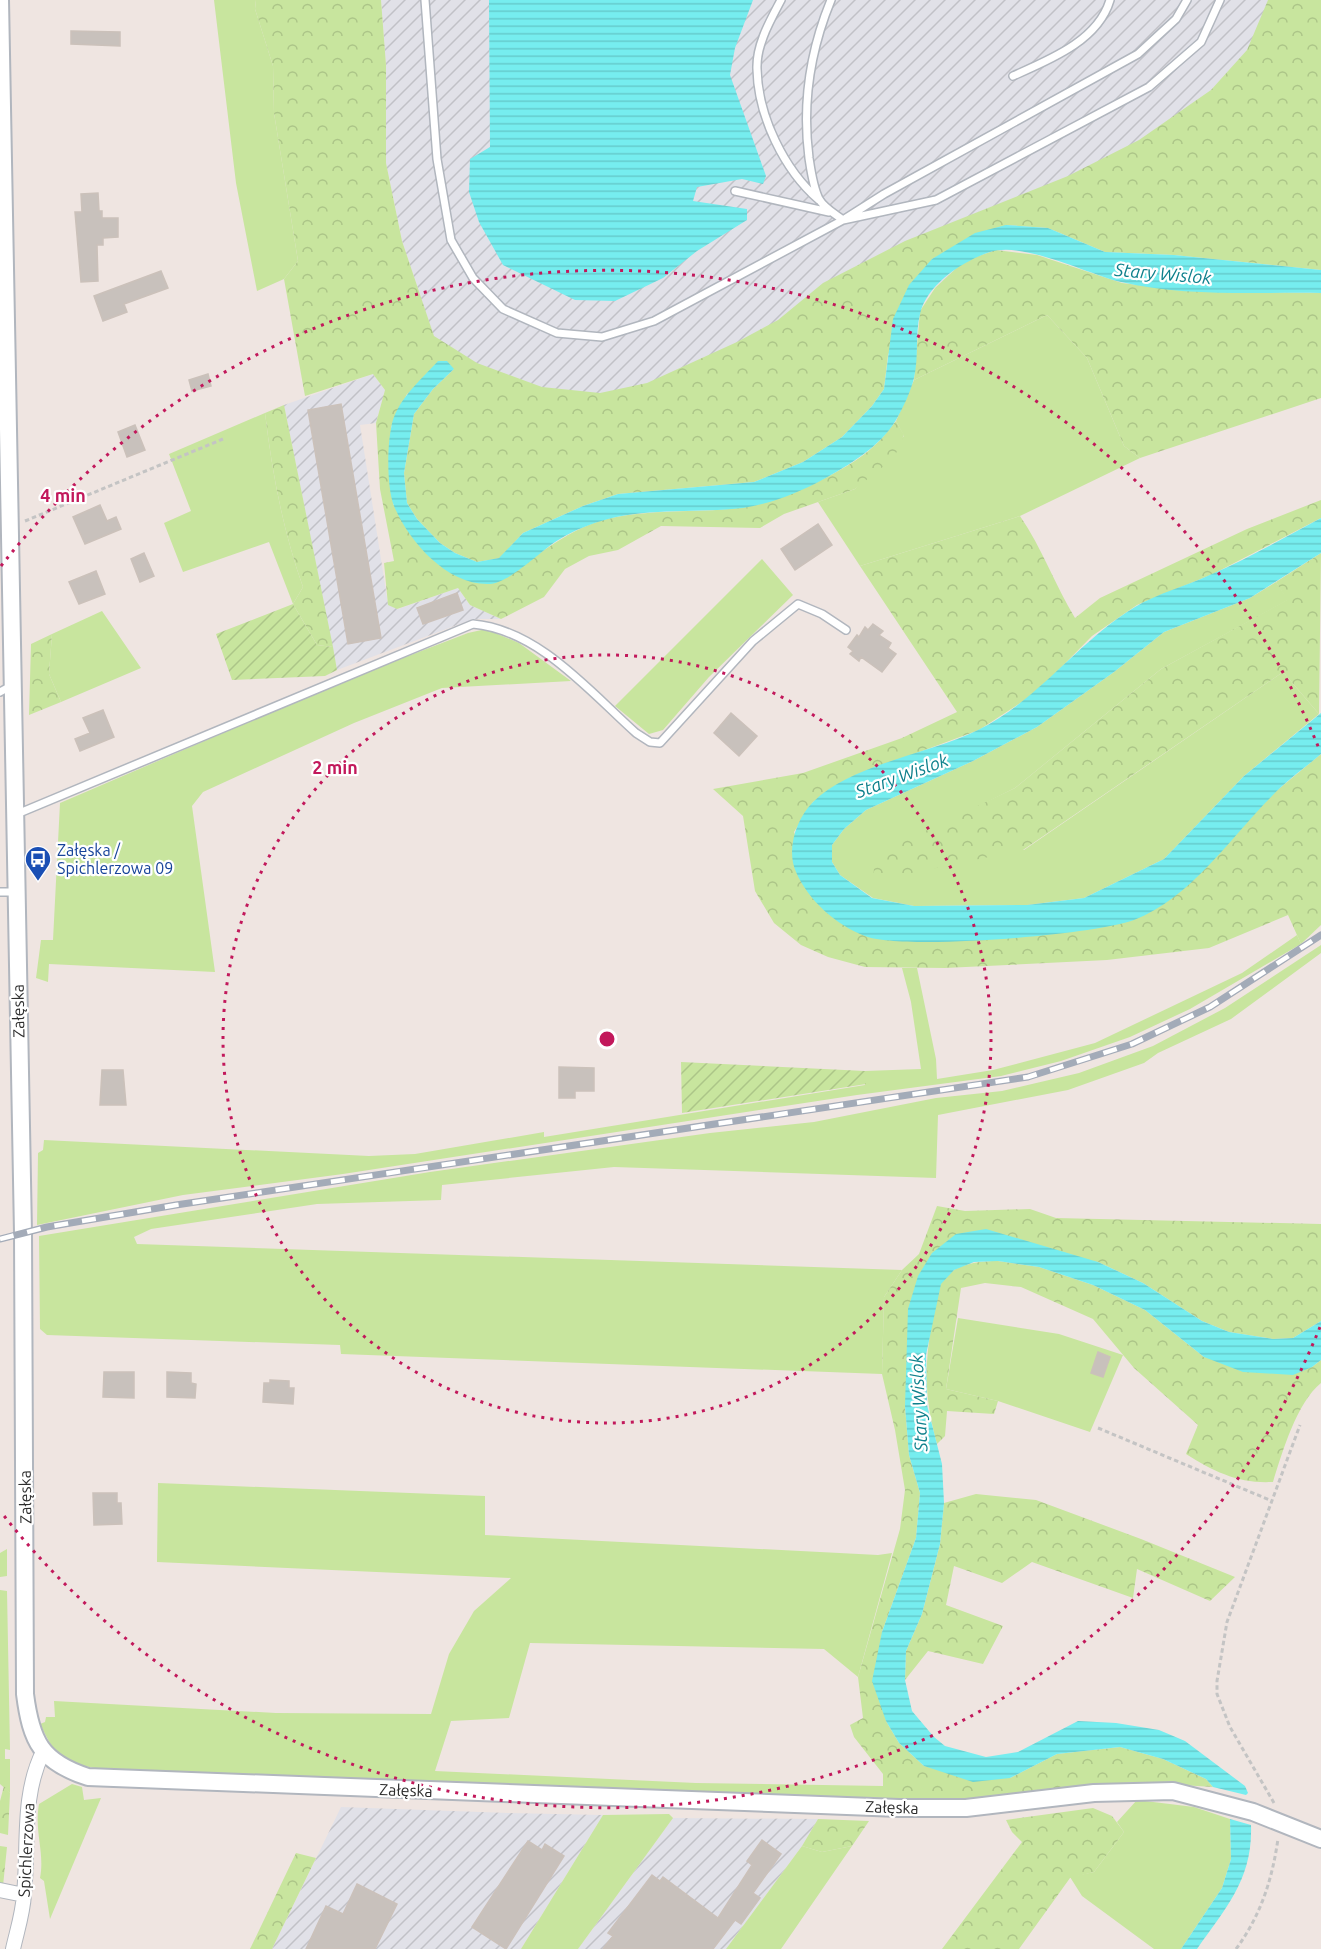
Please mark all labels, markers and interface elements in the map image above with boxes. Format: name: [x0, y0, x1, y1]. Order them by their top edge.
water label: Stary Wislok: [1113, 259, 1213, 287]
text: 4 min: [40, 485, 86, 505]
water label: Stary Wislok: [852, 749, 951, 801]
text: 2 min: [312, 757, 358, 777]
place label: Załęska / Spichlerzowa 09: [57, 841, 173, 877]
bus stop icon: Załęska / Spichlerzowa 09: [23, 844, 53, 882]
street label: Załęska: [9, 984, 27, 1038]
centre of rings: [597, 1029, 617, 1049]
water label: Stary Wislok: [905, 1353, 931, 1453]
street label: Załęska: [16, 1470, 34, 1524]
street label: Załęska: [379, 1780, 433, 1800]
street label: Załęska: [865, 1797, 919, 1817]
street label: Spichlerzowa: [15, 1802, 37, 1898]

